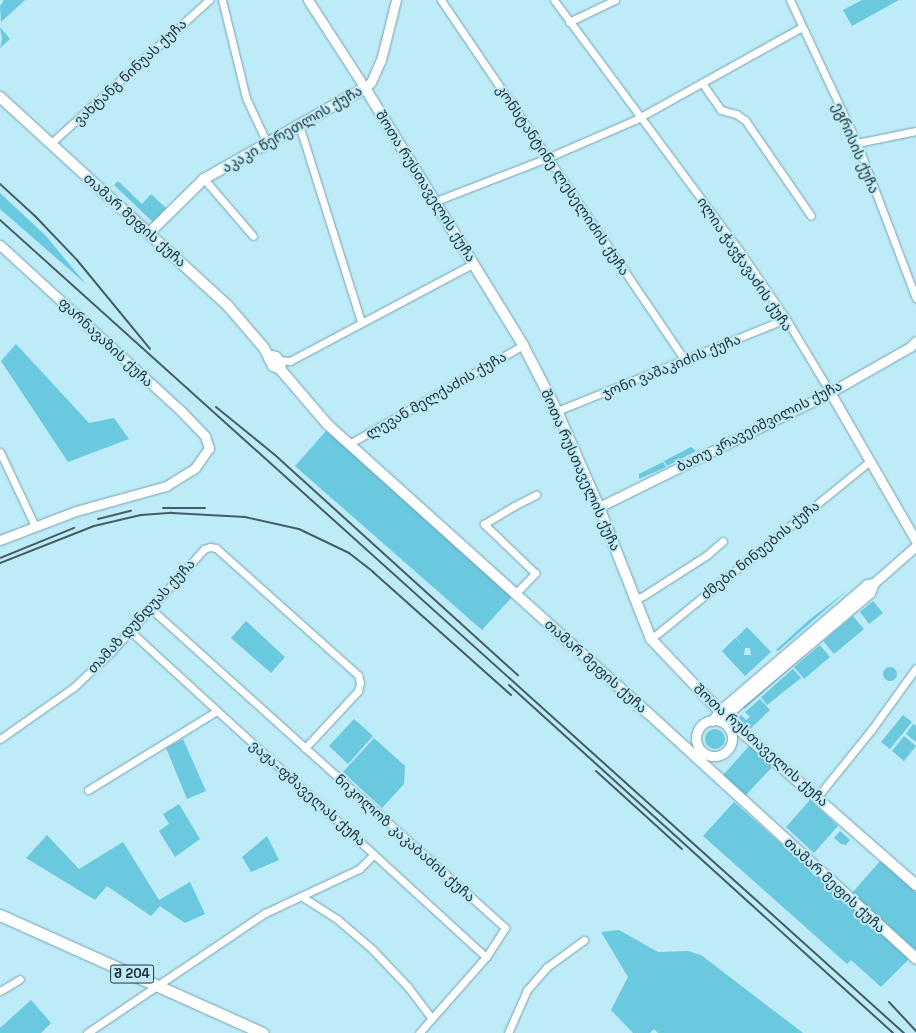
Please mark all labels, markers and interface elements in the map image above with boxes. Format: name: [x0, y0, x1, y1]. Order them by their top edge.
street label: ვახტანგ ნინუას ქუჩა: [70, 15, 190, 129]
street label: აკაკი წერეთლის ქუჩა: [219, 82, 365, 176]
street label: კონსტანტინე ლესელიძის ქუჩა: [493, 82, 633, 278]
street label: ეგრისის ქუჩა: [829, 100, 883, 196]
street label: შოთა რუსთაველის ქუჩა: [372, 107, 480, 265]
street label: თამარ მეფის ქუჩა: [80, 170, 190, 270]
street label: ილია ჭავჭავაძის ქუჩა: [694, 194, 796, 334]
street label: ფარნავაზის ქუჩა: [55, 294, 157, 390]
street label: ჯონი ვაშაკიძის ქუჩა: [599, 330, 743, 402]
street label: ლევან მელქაძის ქუჩა: [363, 348, 509, 442]
street label: ბათუ კრავეიშვილის ქუჩა: [673, 377, 845, 475]
street label: შოთა რუსთაველის ქუჩა: [538, 386, 624, 554]
street label: ძმები ნინუების ქუჩა: [697, 497, 823, 603]
street label: თამაზ დუნდუას ქუჩა: [84, 555, 198, 677]
street label: თამარ მეფის ქუჩა: [541, 616, 651, 716]
street label: შოთა რუსთაველის ქუჩა: [690, 680, 832, 810]
street label: ვაჟა-ფშაველას ქუჩა: [247, 736, 369, 850]
street label: ნიკოლოზ კაკაბაძის ქუჩა: [331, 771, 479, 905]
street label: თამარ მეფის ქუჩა: [781, 834, 889, 936]
road number: შ 204: [110, 963, 154, 985]

